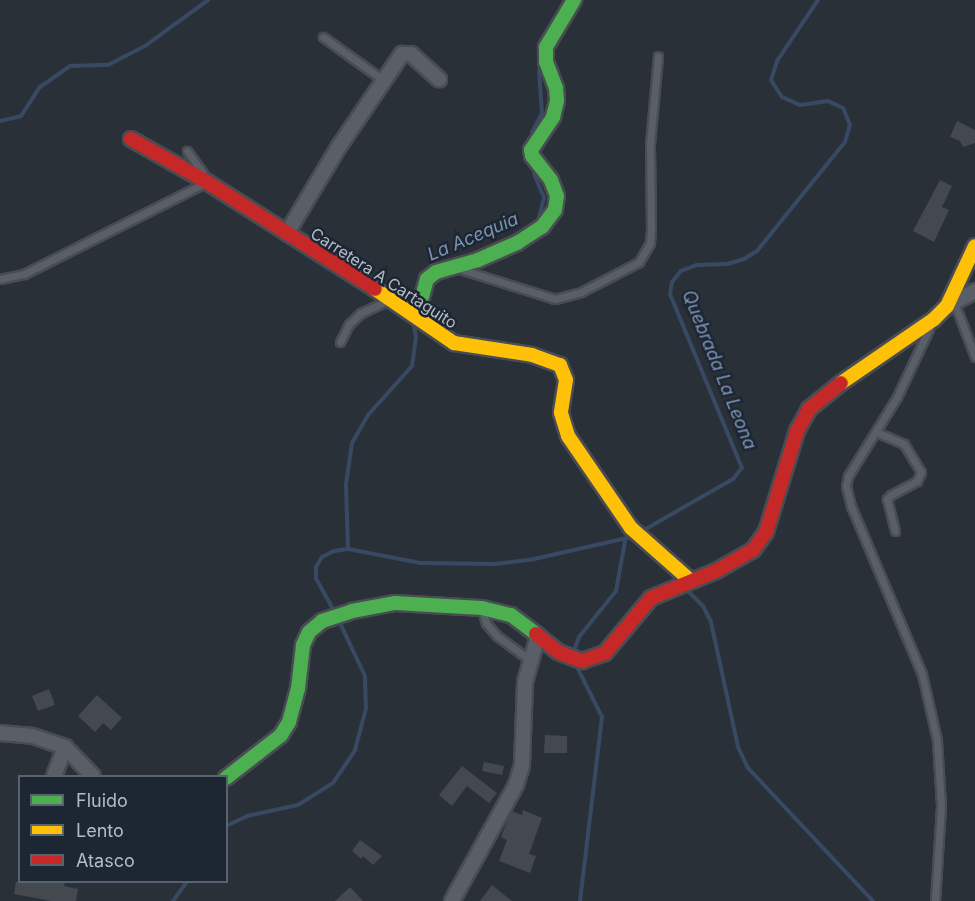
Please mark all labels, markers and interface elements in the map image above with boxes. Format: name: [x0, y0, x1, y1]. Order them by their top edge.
water label: La Acequia: [424, 208, 522, 266]
street label: Carretera A Cartaguito: [307, 224, 461, 332]
water label: Quebrada La Leona: [677, 287, 761, 453]
legend: [18, 775, 228, 883]
text: Fluido: [76, 790, 128, 811]
text: Lento: [76, 820, 124, 841]
text: Atasco: [76, 850, 135, 871]

